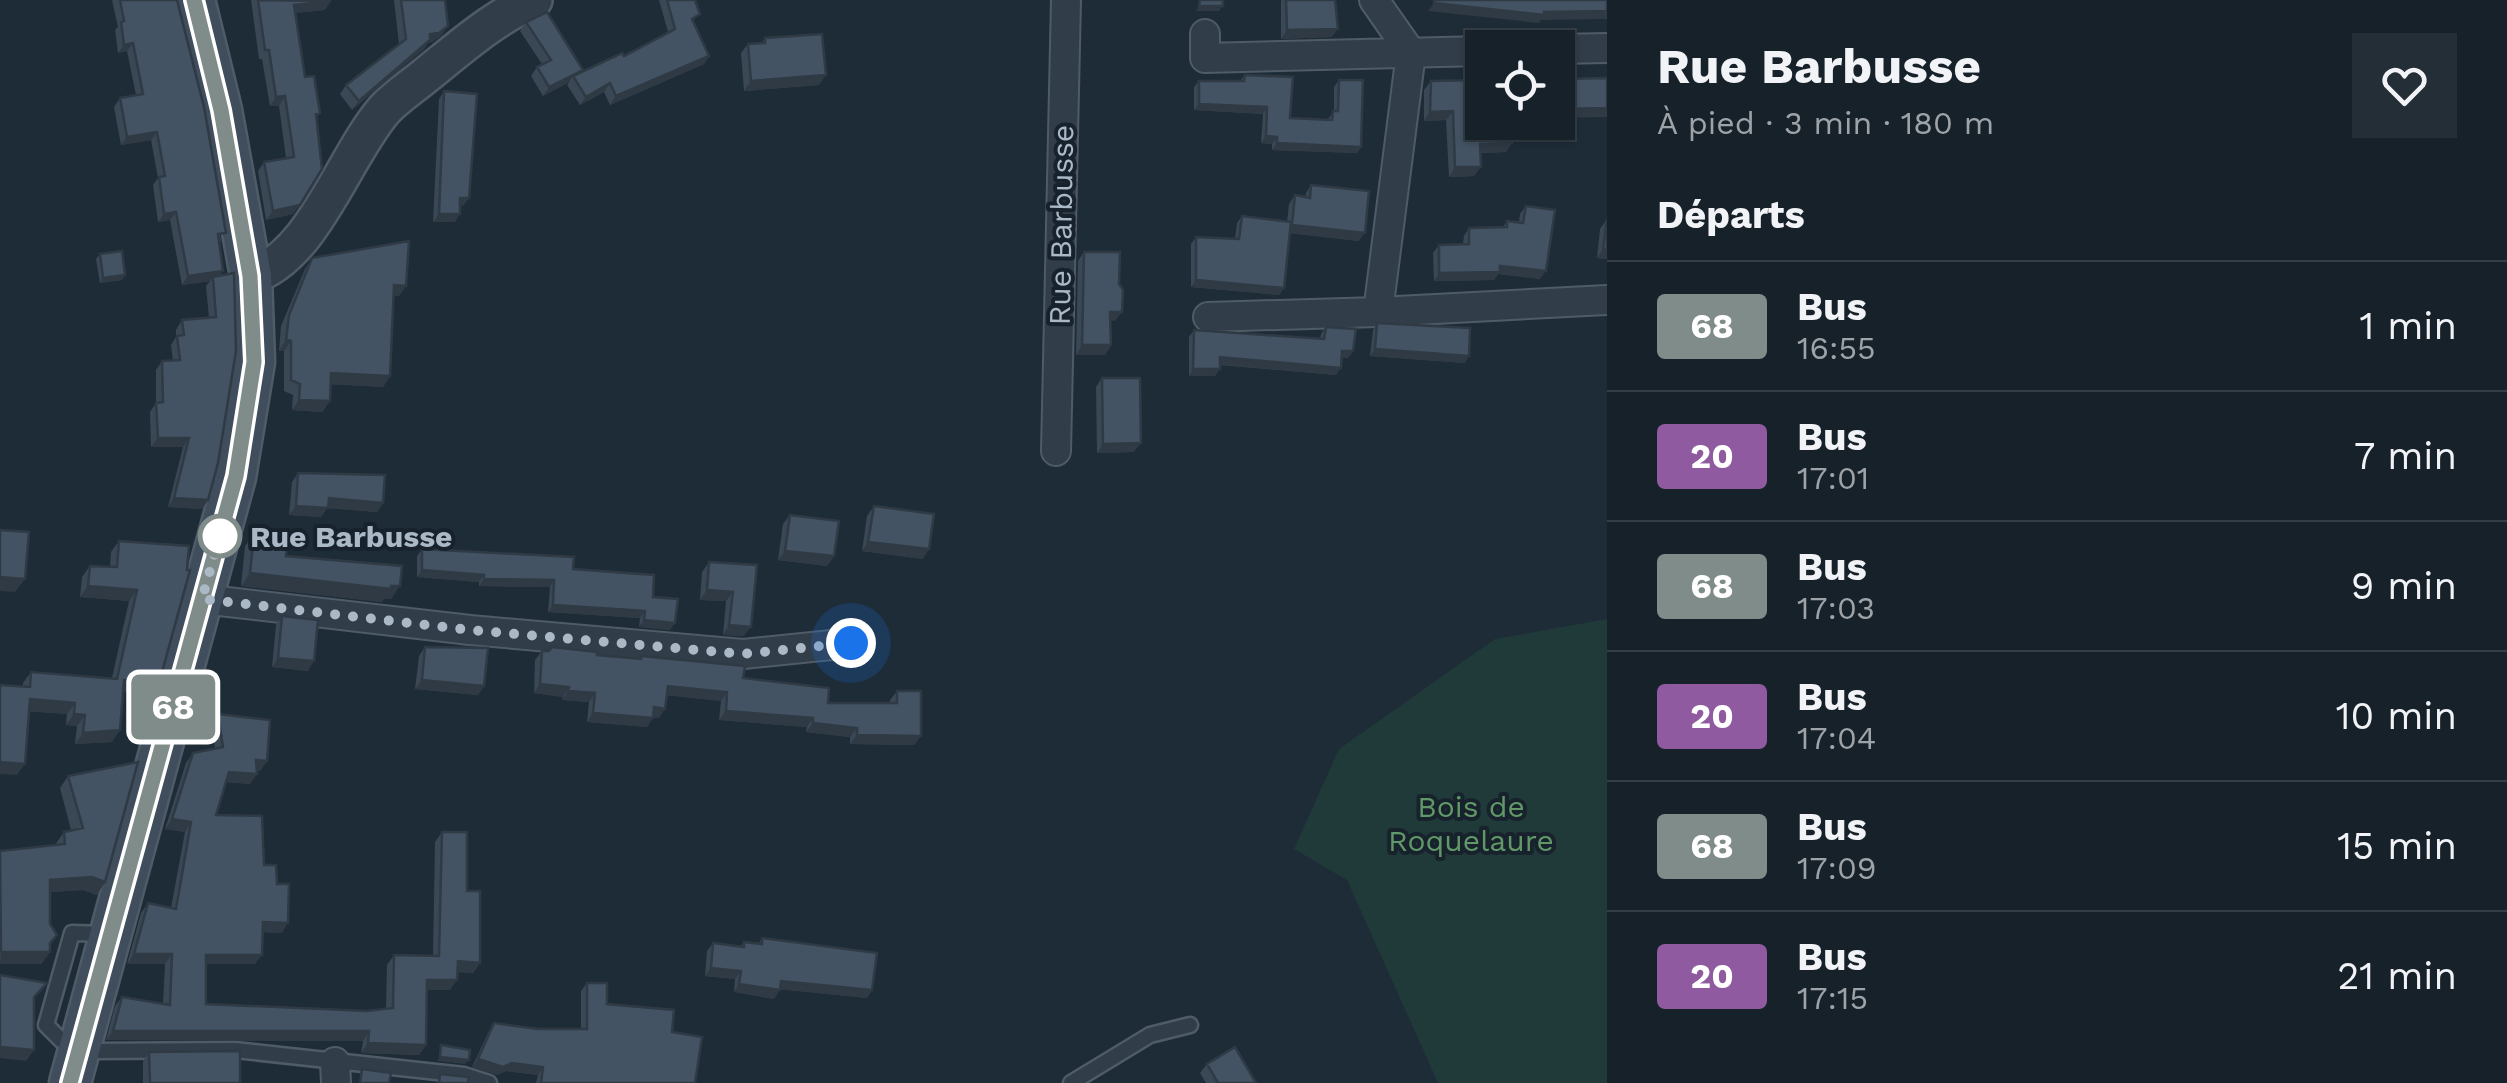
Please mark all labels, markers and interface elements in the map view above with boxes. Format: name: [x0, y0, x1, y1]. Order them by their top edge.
map controls: [1465, 30, 1575, 140]
button: locate: [1465, 30, 1575, 140]
button: heart: [2352, 33, 2457, 138]
text: Rue Barbusse: [1657, 38, 1981, 95]
text: À pied · 3 min · 180 m: [1657, 104, 1994, 142]
street label: Rue Barbusse: [1042, 124, 1080, 326]
text: Départs: [1657, 193, 1805, 237]
text: Bus: [1797, 285, 1867, 329]
text: 1 min: [2359, 304, 2457, 348]
text: 68: [1690, 305, 1734, 347]
text: 16:55: [1797, 329, 1876, 367]
text: Bus: [1797, 415, 1867, 459]
text: 7 min: [2354, 434, 2457, 478]
text: 20: [1690, 435, 1734, 477]
text: 17:01: [1797, 459, 1869, 497]
marker: Rue Barbusse: [199, 515, 241, 557]
place label: Rue Barbusse: [250, 519, 453, 554]
text: Bus: [1797, 545, 1867, 589]
text: 9 min: [2351, 564, 2457, 608]
text: 68: [1690, 565, 1734, 607]
text: 17:03: [1797, 589, 1875, 627]
your location: [826, 618, 876, 668]
line badge: 68: [128, 674, 218, 740]
text: Bus: [1797, 675, 1867, 719]
text: 68: [151, 686, 195, 728]
text: 10 min: [2336, 694, 2457, 738]
text: 20: [1690, 695, 1734, 737]
text: 17:04: [1797, 719, 1876, 757]
park label: Bois de Roquelaure: [1388, 789, 1554, 858]
text: Bus: [1797, 805, 1867, 849]
text: 15 min: [2337, 824, 2457, 868]
text: 68: [1690, 825, 1734, 867]
text: 17:09: [1797, 849, 1877, 887]
text: Bus: [1797, 935, 1867, 979]
text: 21 min: [2337, 954, 2457, 998]
text: 20: [1690, 955, 1734, 997]
text: 17:15: [1797, 979, 1868, 1017]

